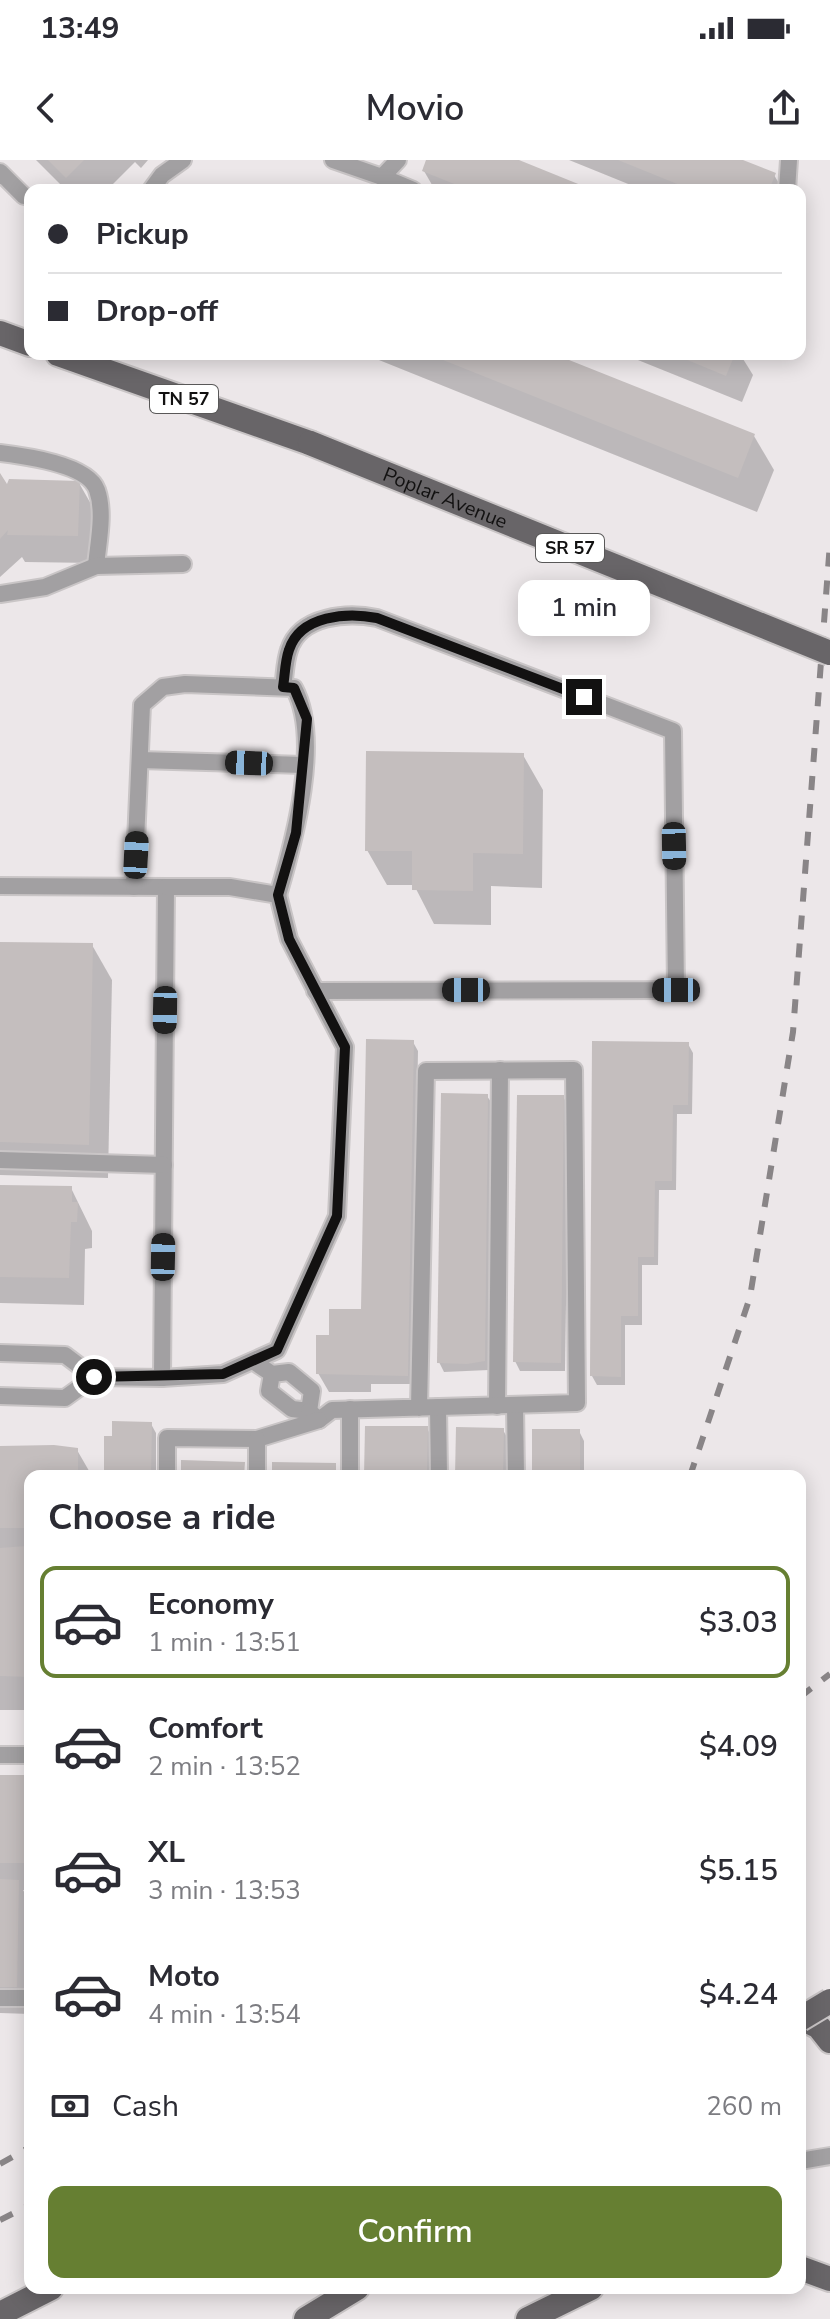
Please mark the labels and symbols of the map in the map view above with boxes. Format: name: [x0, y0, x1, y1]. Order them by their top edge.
road number: TN 57: [150, 385, 218, 413]
street label: Poplar Avenue: [379, 460, 512, 535]
road number: SR 57: [536, 534, 604, 562]
callout: 1 min: [518, 581, 650, 637]
route end: [566, 679, 602, 715]
car: [225, 750, 273, 776]
car: [662, 822, 686, 870]
car: [123, 830, 149, 880]
car: [442, 978, 490, 1002]
car: [652, 978, 700, 1002]
car: [153, 986, 177, 1034]
car: [151, 1233, 175, 1281]
route start: [76, 1359, 112, 1395]

